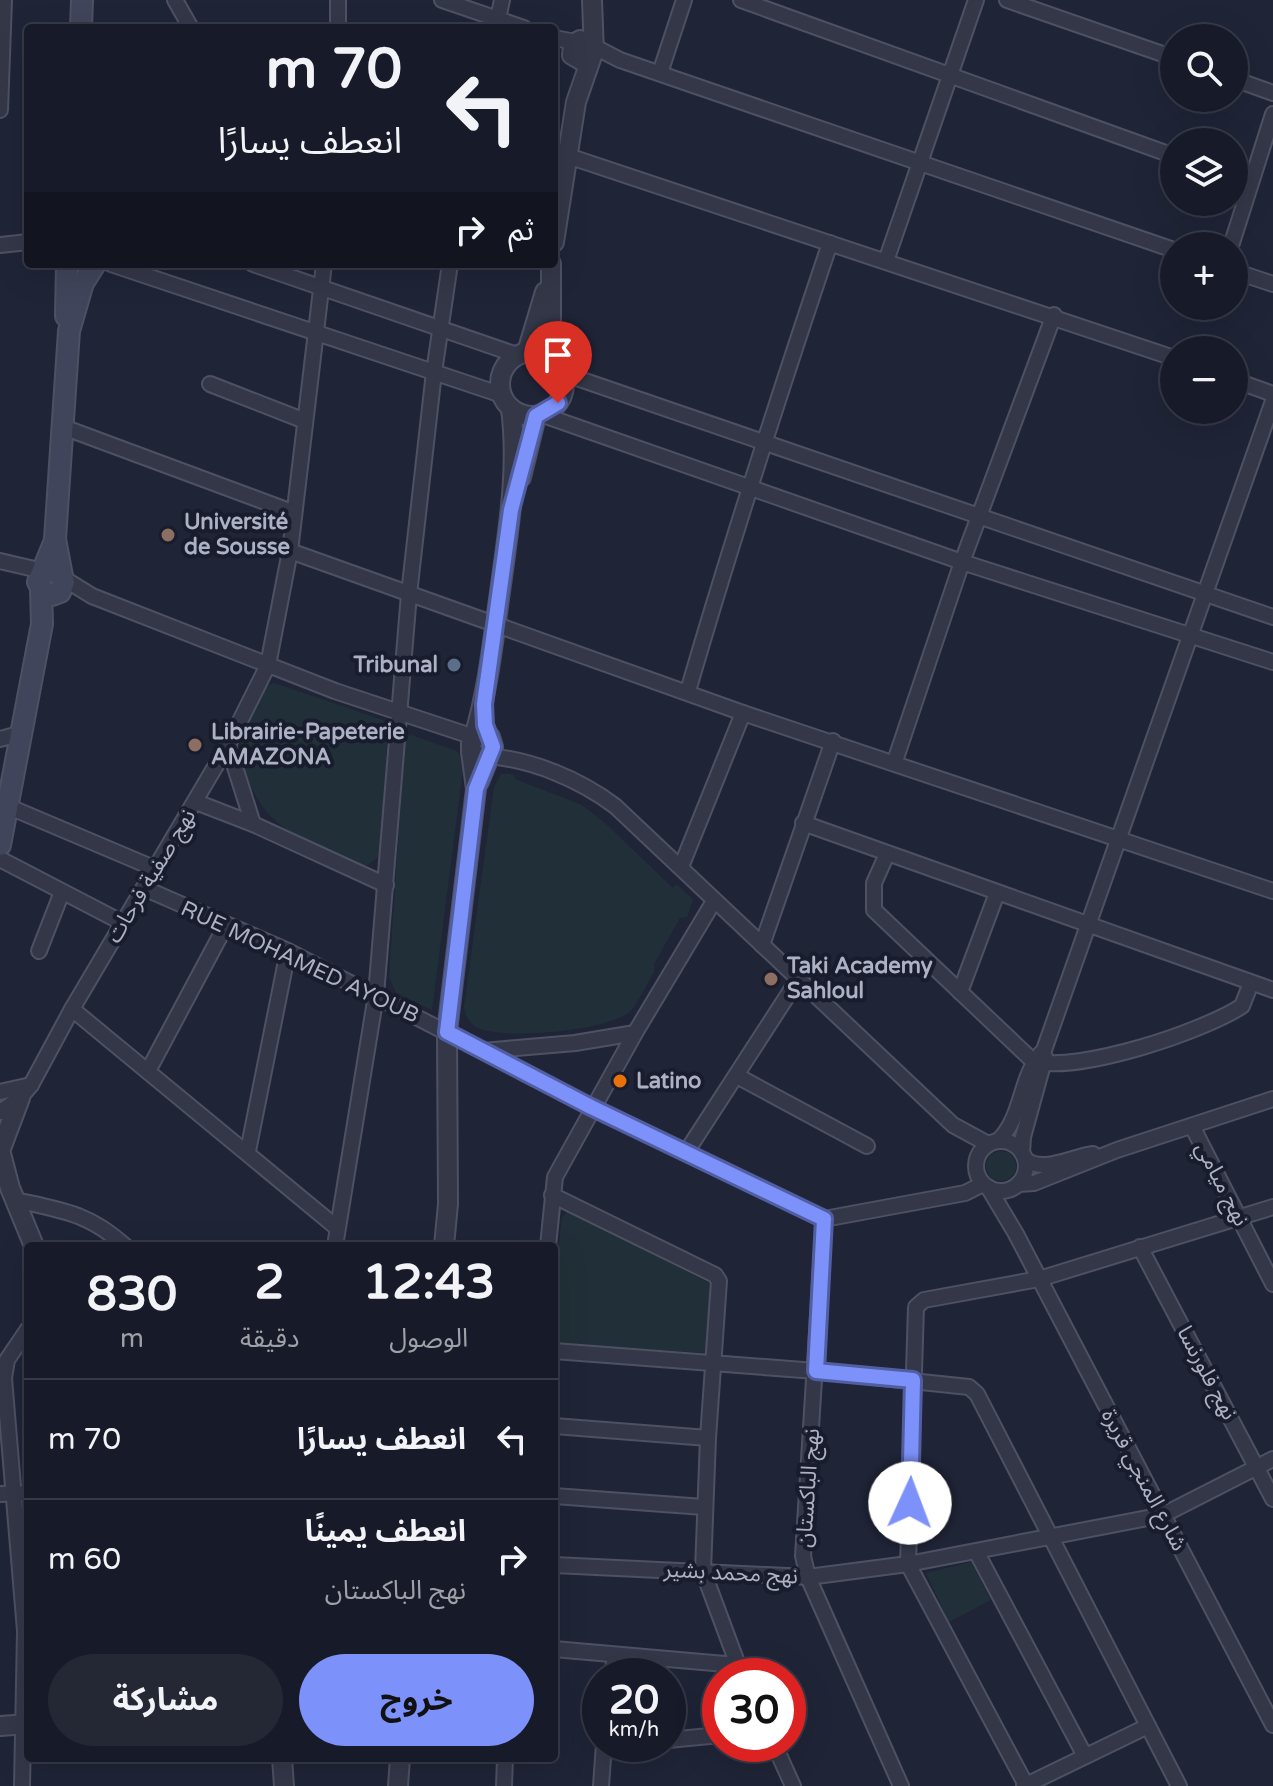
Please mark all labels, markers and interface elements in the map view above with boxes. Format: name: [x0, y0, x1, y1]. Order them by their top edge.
map controls: [1160, 24, 1248, 424]
button: search: [1160, 24, 1248, 112]
text: 70 m: [266, 36, 402, 103]
icon: left: [430, 56, 534, 160]
text: انعطف يسارًا: [218, 120, 402, 163]
button: layers: [1160, 128, 1248, 216]
icon: right: [448, 208, 492, 252]
text: ثم: [508, 212, 534, 249]
button: +: [1160, 232, 1248, 320]
pin: [524, 321, 592, 403]
icon: arrive: [536, 333, 580, 377]
button: −: [1160, 336, 1248, 424]
place label: Université de Sousse: [184, 509, 290, 560]
marker: Université de Sousse: [159, 526, 177, 544]
place label: Tribunal: [352, 652, 438, 678]
marker: Tribunal: [445, 656, 463, 674]
place label: Librairie-Papeterie AMAZONA: [211, 719, 405, 770]
marker: Librairie-Papeterie AMAZONA: [186, 736, 204, 754]
street label: نهج صفية فرحات: [101, 804, 204, 949]
street label: RUE MOHAMED AYOUB: [177, 895, 423, 1029]
place label: Taki Academy Sahloul: [786, 953, 933, 1004]
marker: Taki Academy Sahloul: [762, 970, 780, 988]
place label: Latino: [636, 1068, 701, 1094]
marker: Latino: [611, 1072, 629, 1090]
street label: نهج ميامي: [1187, 1138, 1254, 1232]
text: 2: [255, 1254, 285, 1312]
text: 12:43: [362, 1254, 495, 1312]
text: 830: [87, 1266, 177, 1324]
street label: نهج فلورنسا: [1169, 1322, 1242, 1426]
text: m: [120, 1323, 144, 1354]
text: دقيقة: [240, 1323, 299, 1354]
text: الوصول: [389, 1323, 468, 1354]
street label: شارع المنجي قريرة: [1093, 1405, 1192, 1557]
icon: left: [490, 1417, 534, 1461]
text: 70 m: [48, 1421, 121, 1458]
text: انعطف يسارًا: [297, 1421, 466, 1458]
street label: نهج الباكستان: [791, 1428, 828, 1549]
position arrow: [868, 1461, 952, 1545]
text: انعطف يمينًا: [305, 1513, 466, 1550]
icon: right: [490, 1537, 534, 1581]
text: 60 m: [48, 1541, 121, 1578]
street label: نهج محمد بشير: [662, 1556, 799, 1592]
text: نهج الباكستان: [325, 1575, 466, 1606]
button: مشاركة: [48, 1654, 283, 1746]
button: خروج: [299, 1654, 534, 1746]
speed limit sign: 30: [702, 1658, 806, 1762]
text: 20: [609, 1676, 659, 1724]
text: km/h: [609, 1718, 659, 1742]

